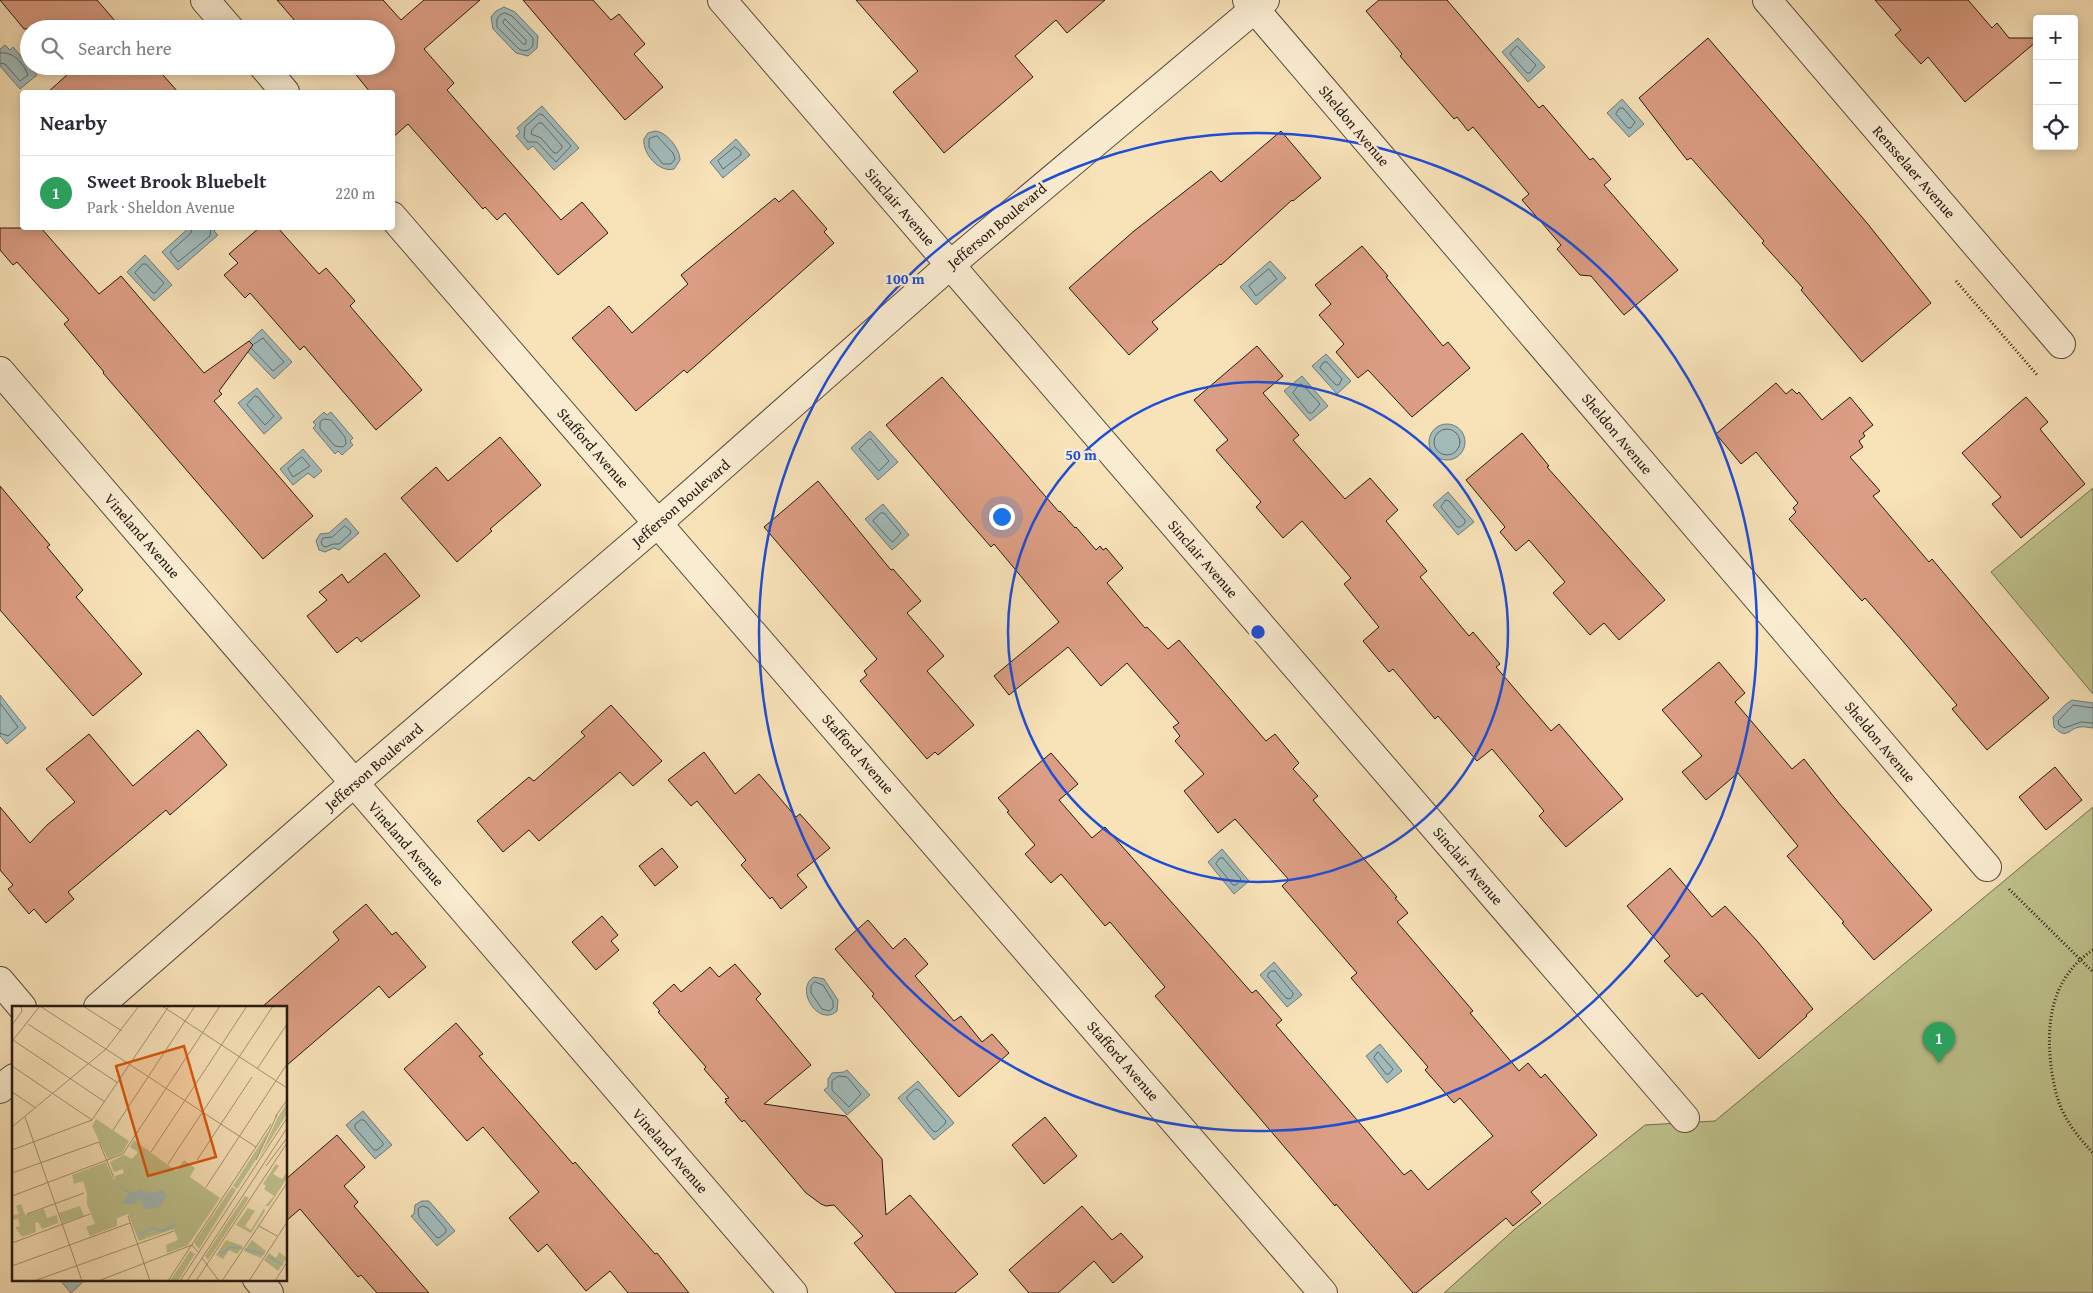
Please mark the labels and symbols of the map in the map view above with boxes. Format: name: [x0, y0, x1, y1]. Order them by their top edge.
street label: Sheldon Avenue: [1314, 80, 1395, 171]
street label: Rensselaer Avenue: [1868, 121, 1961, 223]
street label: Sinclair Avenue: [860, 163, 940, 250]
street label: Jefferson Boulevard: [941, 178, 1051, 275]
text: 100 m: [885, 268, 925, 289]
street label: Sheldon Avenue: [1577, 388, 1658, 479]
street label: Stafford Avenue: [553, 403, 634, 492]
text: 50 m: [1065, 444, 1097, 465]
street label: Jefferson Boulevard: [626, 454, 734, 552]
street label: Vineland Avenue: [99, 489, 185, 583]
your location: [989, 504, 1015, 530]
street label: Sinclair Avenue: [1163, 515, 1243, 602]
centre of rings: [1249, 623, 1267, 641]
street label: Sheldon Avenue: [1840, 696, 1921, 787]
street label: Stafford Avenue: [818, 709, 899, 798]
street label: Jefferson Boulevard: [319, 718, 427, 816]
street label: Vineland Avenue: [363, 797, 449, 891]
street label: Sinclair Avenue: [1428, 822, 1508, 909]
inset map: [12, 1006, 288, 1280]
street label: Stafford Avenue: [1083, 1016, 1164, 1105]
pin: 1: [1923, 1022, 1955, 1063]
street label: Vineland Avenue: [627, 1104, 713, 1198]

